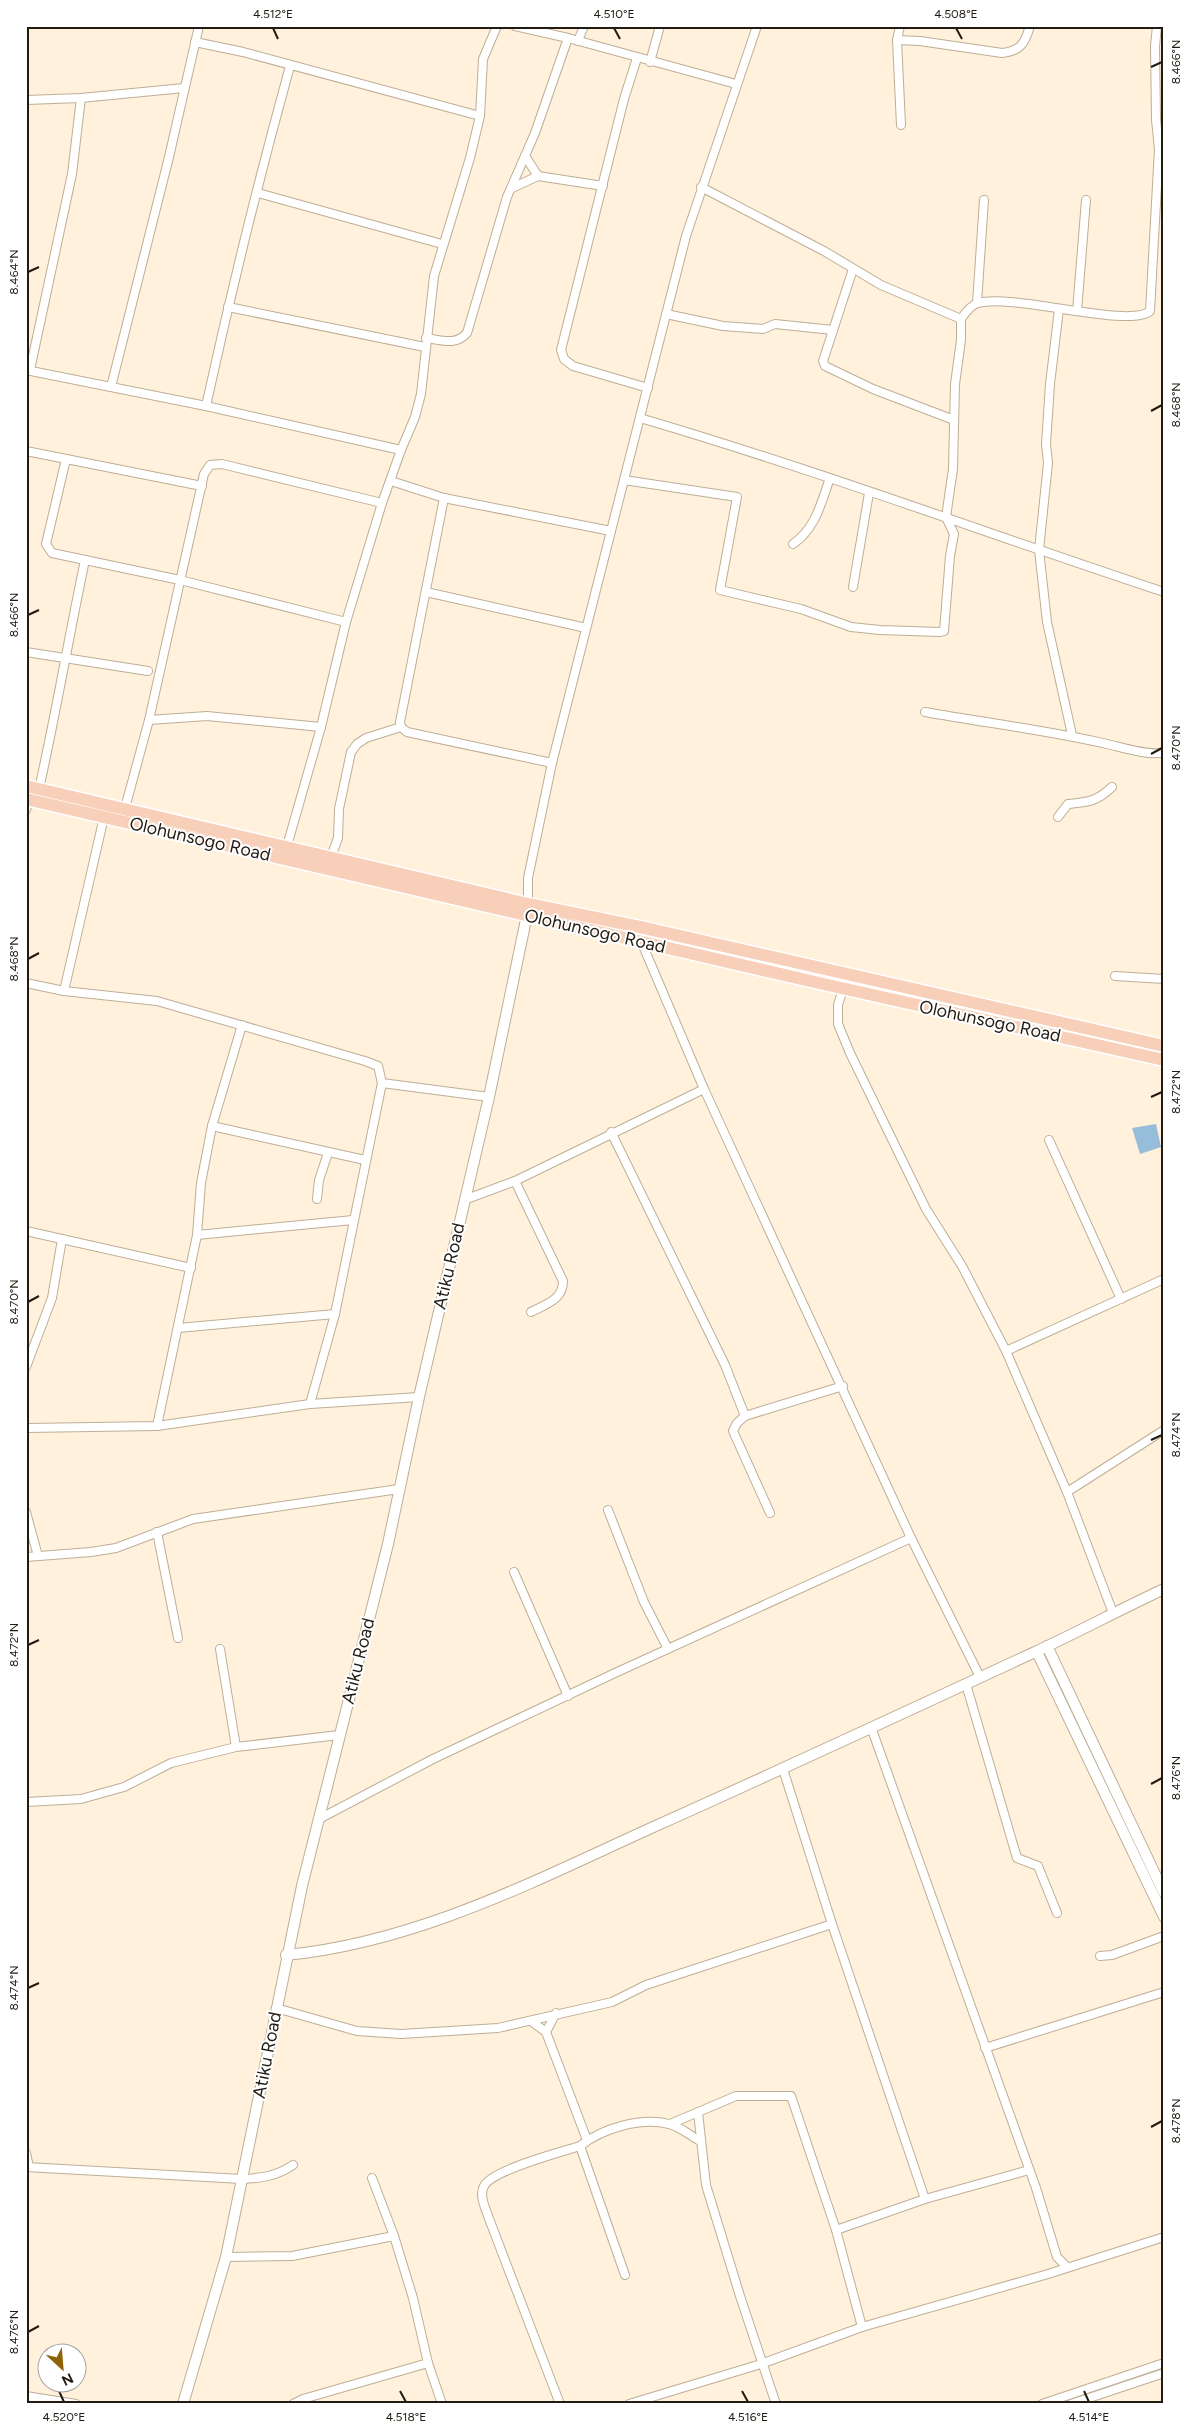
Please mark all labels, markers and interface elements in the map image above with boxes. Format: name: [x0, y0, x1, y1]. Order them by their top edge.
text: 4.512°E: [253, 7, 293, 21]
text: 4.510°E: [593, 7, 635, 21]
text: 4.508°E: [934, 7, 978, 21]
text: 8.466°N: [1169, 40, 1183, 84]
text: 8.464°N: [7, 249, 21, 295]
text: 8.468°N: [1169, 382, 1183, 428]
text: 8.466°N: [7, 593, 21, 637]
text: 8.470°N: [1169, 725, 1183, 771]
street label: Olohunsogo Road: [127, 812, 273, 866]
street label: Olohunsogo Road: [522, 904, 668, 958]
text: 8.468°N: [7, 936, 21, 982]
street label: Olohunsogo Road: [917, 995, 1063, 1047]
text: 8.472°N: [1169, 1070, 1183, 1114]
street label: Atiku Road: [428, 1221, 470, 1311]
text: 8.470°N: [7, 1279, 21, 1325]
text: 8.474°N: [1169, 1413, 1183, 1457]
street label: Atiku Road: [337, 1616, 379, 1706]
text: 8.472°N: [7, 1623, 21, 1667]
text: 8.476°N: [1169, 1756, 1183, 1800]
text: 8.474°N: [7, 1966, 21, 2010]
street label: Atiku Road: [248, 2010, 286, 2100]
text: 8.478°N: [1169, 2099, 1183, 2143]
text: 8.476°N: [7, 2310, 21, 2354]
north arrow: [38, 2342, 88, 2392]
text: N: [59, 2369, 76, 2389]
text: 4.520°E: [43, 2410, 85, 2424]
text: 4.518°E: [386, 2410, 426, 2424]
text: 4.516°E: [728, 2410, 768, 2424]
text: 4.514°E: [1069, 2410, 1109, 2424]

